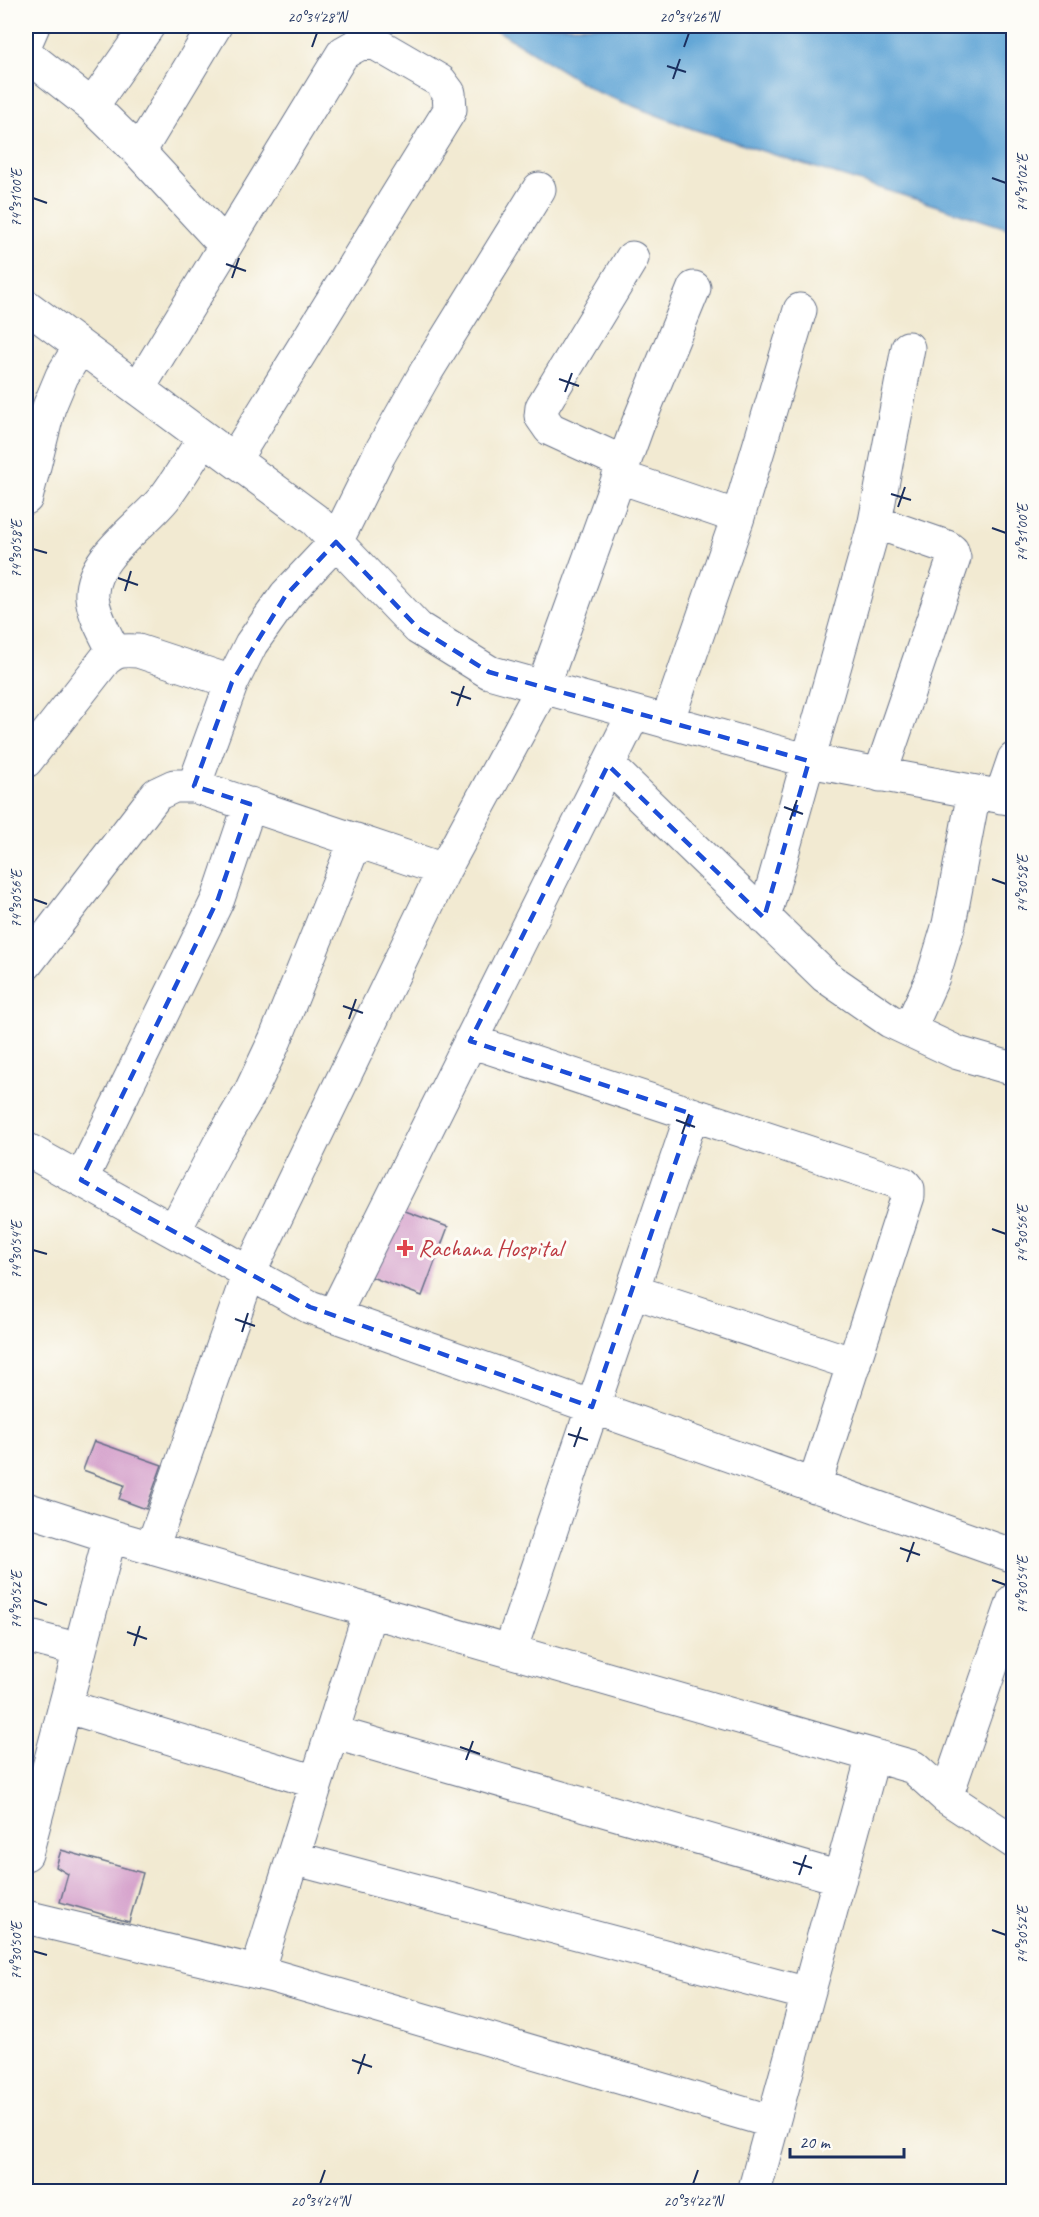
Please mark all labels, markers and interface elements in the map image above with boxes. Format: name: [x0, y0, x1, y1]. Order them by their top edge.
text: 20°34'28"N: [287, 8, 350, 27]
text: 20°34'26"N: [659, 8, 722, 27]
text: 74°31'02"E: [1013, 152, 1032, 212]
text: 74°31'00"E: [7, 167, 26, 227]
text: 74°31'00"E: [1013, 502, 1032, 562]
text: 74°30'58"E: [7, 518, 26, 578]
text: 74°30'58"E: [1013, 853, 1032, 913]
text: 74°30'56"E: [7, 868, 26, 928]
text: 74°30'56"E: [1013, 1203, 1032, 1263]
text: 74°30'54"E: [7, 1219, 26, 1279]
place label: Rachana Hospital: [418, 1233, 566, 1263]
marker: Rachana Hospital: [396, 1239, 414, 1257]
text: 74°30'54"E: [1013, 1554, 1032, 1614]
text: 74°30'52"E: [7, 1569, 26, 1629]
text: 74°30'52"E: [1013, 1904, 1032, 1964]
text: 74°30'50"E: [7, 1920, 26, 1980]
scale bar: [790, 2121, 904, 2159]
text: 20 m: [799, 2131, 832, 2153]
text: 20°34'24"N: [290, 2192, 353, 2211]
text: 20°34'22"N: [663, 2192, 726, 2211]

